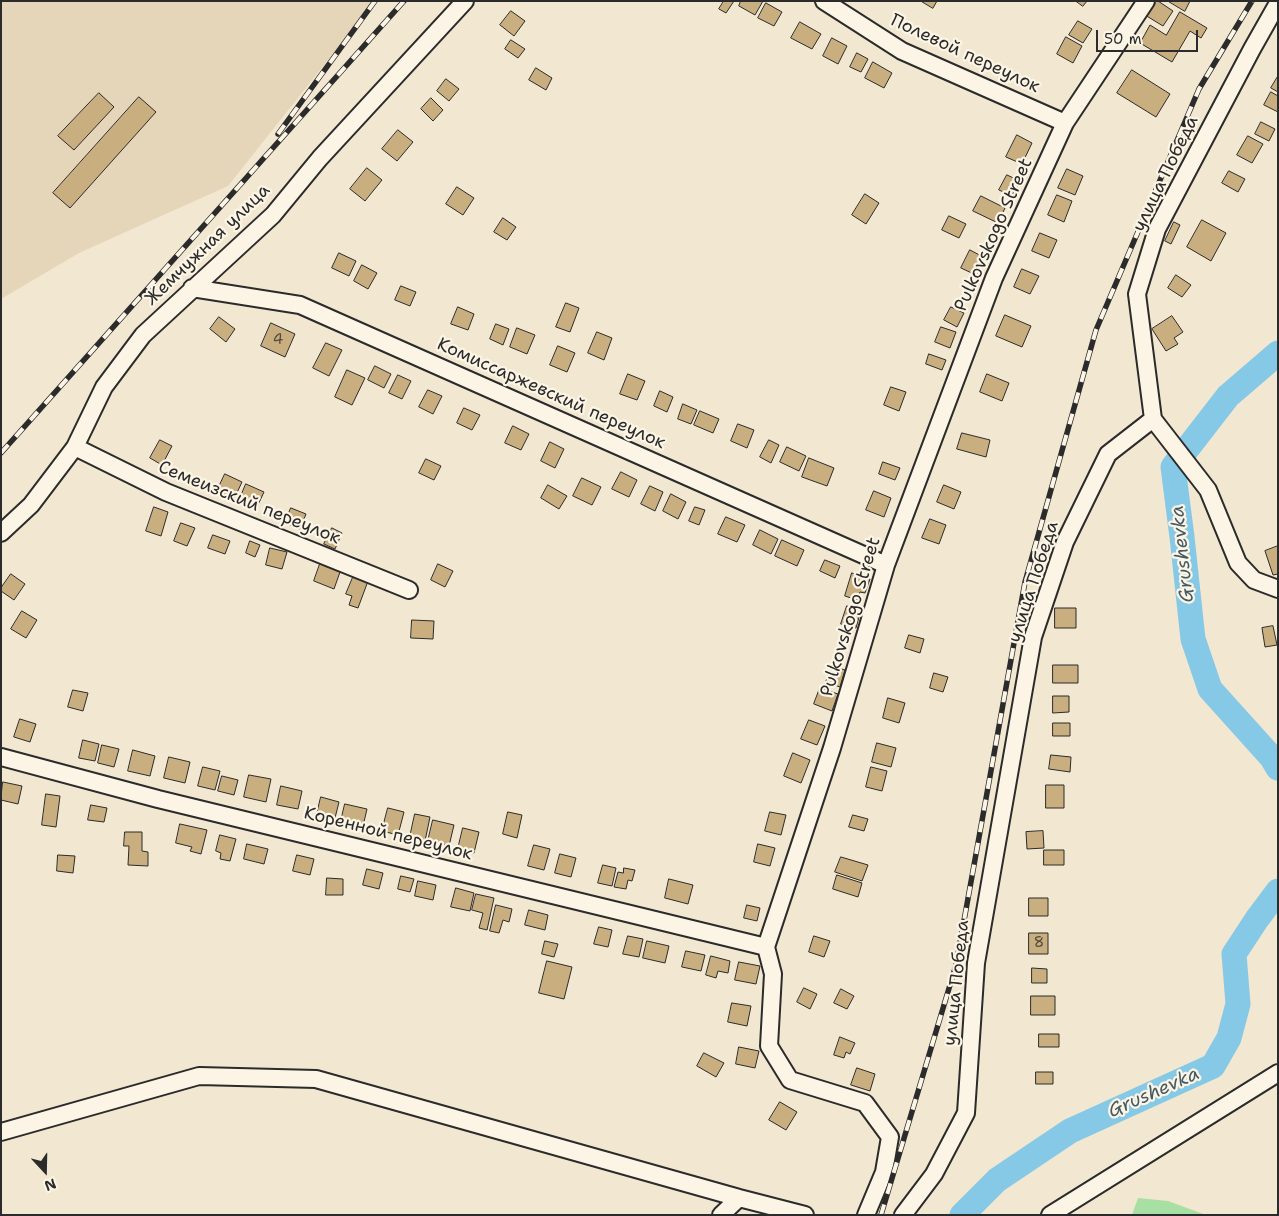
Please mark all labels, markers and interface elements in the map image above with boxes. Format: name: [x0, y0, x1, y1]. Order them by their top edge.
street label: Полевой переулок: [887, 10, 1043, 98]
scale bar: [1099, 20, 1202, 52]
text: 50 m: [1104, 29, 1142, 49]
street label: улица Победа: [1129, 113, 1203, 235]
street label: Pulkovskogo Street: [950, 155, 1038, 315]
street label: Жемчужная улица: [141, 180, 275, 310]
house number: 4: [273, 331, 283, 349]
street label: Комиссаржевский переулок: [433, 334, 669, 454]
street label: Семеизский переулок: [155, 457, 343, 549]
water label: Grushevka: [1167, 504, 1199, 604]
street label: улица Победа: [1004, 519, 1064, 645]
street label: Pulkovskogo Street: [816, 535, 886, 699]
street label: Коренной переулок: [301, 803, 475, 865]
street label: улица Победа: [940, 919, 974, 1047]
house number: 8: [1034, 934, 1044, 952]
water label: Grushevka: [1105, 1063, 1203, 1123]
north arrow: [20, 1146, 70, 1196]
text: N: [42, 1175, 59, 1195]

